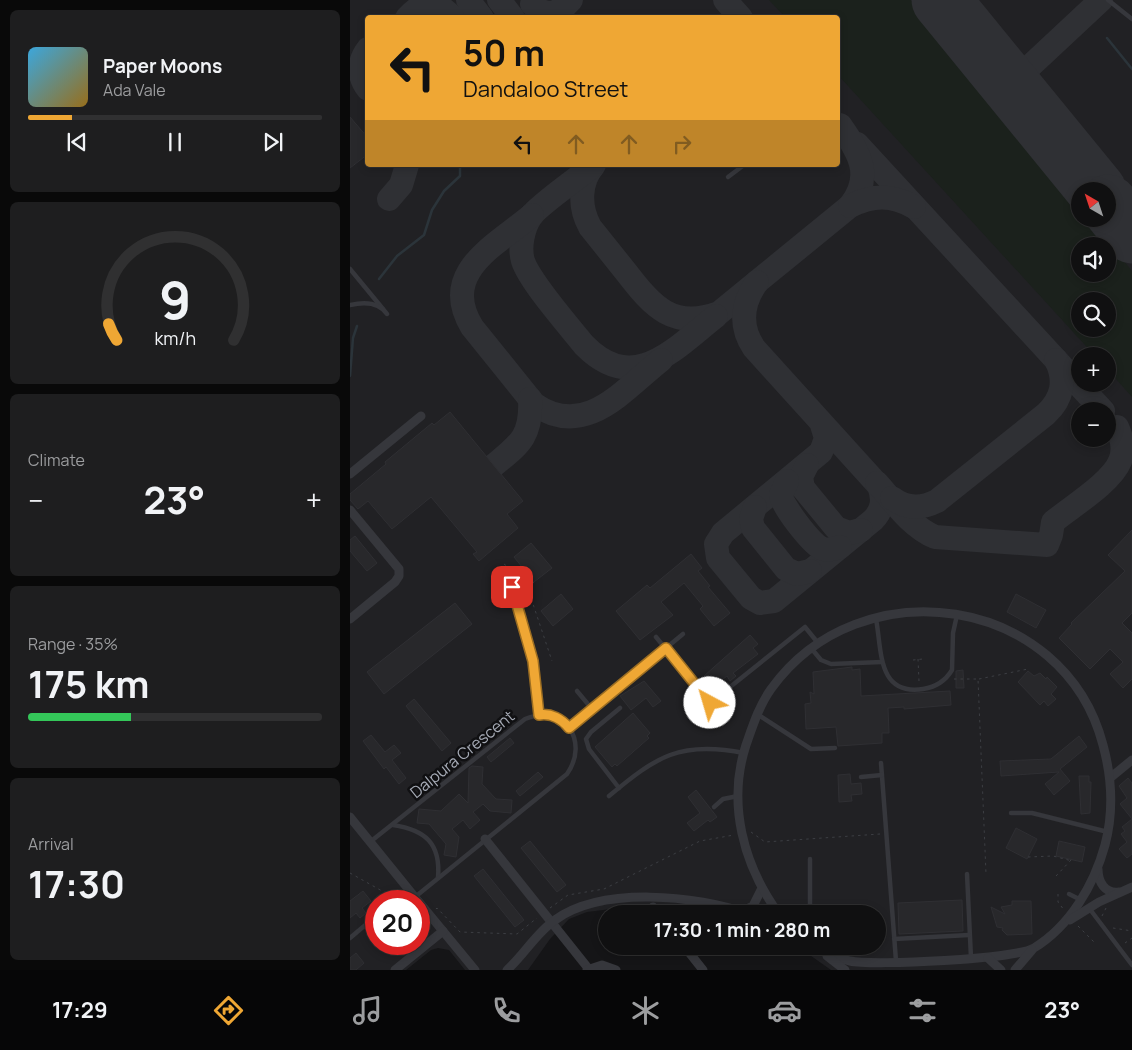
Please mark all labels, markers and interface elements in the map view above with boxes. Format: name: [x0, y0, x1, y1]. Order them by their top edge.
text: 50 m: [463, 29, 545, 77]
icon: left: [380, 35, 445, 100]
text: Paper Moons: [103, 53, 222, 79]
text: Dandaloo Street: [463, 74, 628, 104]
text: Ada Vale: [103, 79, 166, 101]
icon: previous: [63, 128, 91, 156]
icon: pause: [161, 128, 189, 156]
icon: next: [259, 128, 287, 156]
icon: left: [509, 130, 537, 158]
icon: ahead: [562, 130, 590, 158]
icon: ahead: [615, 130, 643, 158]
icon: right: [668, 130, 696, 158]
north arrow: [1071, 182, 1116, 228]
map controls: [1071, 182, 1116, 447]
button: sound: [1071, 237, 1116, 282]
text: 9: [159, 264, 191, 335]
button: search: [1071, 292, 1116, 337]
text: km/h: [154, 326, 196, 350]
button: +: [1071, 347, 1116, 392]
button: −: [1071, 402, 1116, 447]
text: Climate: [28, 449, 85, 471]
text: 23°: [144, 473, 205, 525]
text: −: [28, 481, 43, 519]
text: +: [306, 481, 322, 519]
pin: [491, 566, 533, 608]
icon: arrive: [498, 573, 526, 601]
text: Range · 35%: [28, 633, 118, 655]
text: 175 km: [28, 657, 149, 709]
position arrow: [683, 676, 735, 728]
street label: Dalpura Crescent: [405, 705, 519, 803]
text: Arrival: [28, 833, 74, 855]
text: 17:30: [28, 857, 125, 909]
speed limit sign: 20: [365, 890, 430, 955]
text: 17:30 · 1 min · 280 m: [654, 917, 830, 943]
icon: directions: [211, 993, 246, 1028]
icon: music: [350, 993, 385, 1028]
icon: phone: [489, 993, 524, 1028]
icon: climate: [628, 993, 663, 1028]
icon: car: [767, 993, 802, 1028]
icon: filters: [905, 993, 940, 1028]
text: 17:29: [52, 995, 108, 1025]
text: 23°: [1044, 995, 1080, 1025]

